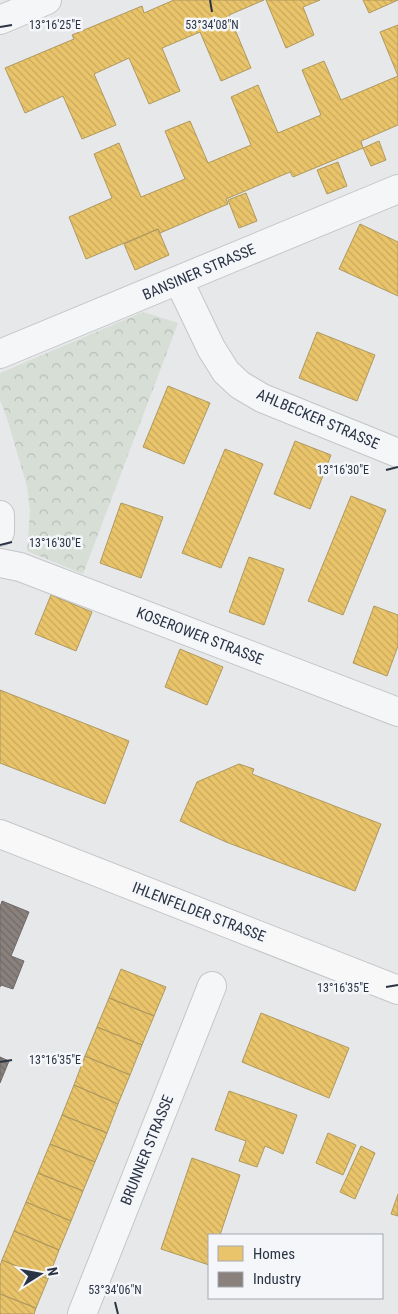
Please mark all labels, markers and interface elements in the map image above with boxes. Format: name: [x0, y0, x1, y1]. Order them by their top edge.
text: 13°16'25"E: [29, 18, 81, 32]
text: 53°34'08"N: [185, 18, 239, 32]
street label: BANSINER STRASSE: [140, 240, 258, 304]
street label: AHLBECKER STRASSE: [254, 385, 382, 453]
text: 13°16'30"E: [317, 463, 369, 477]
text: 13°16'30"E: [29, 536, 81, 550]
street label: KOSEROWER STRASSE: [134, 603, 266, 669]
street label: IHLENFELDER STRASSE: [130, 878, 268, 946]
text: 13°16'35"E: [317, 981, 369, 995]
text: 13°16'35"E: [29, 1053, 81, 1067]
street label: BRUNNER STRASSE: [117, 1092, 177, 1208]
legend: [208, 1234, 383, 1299]
text: Homes: [253, 1245, 295, 1263]
north arrow: [15, 1249, 65, 1299]
text: N: [44, 1266, 61, 1277]
text: Industry: [253, 1270, 301, 1288]
text: 53°34'06"N: [88, 1283, 142, 1297]

